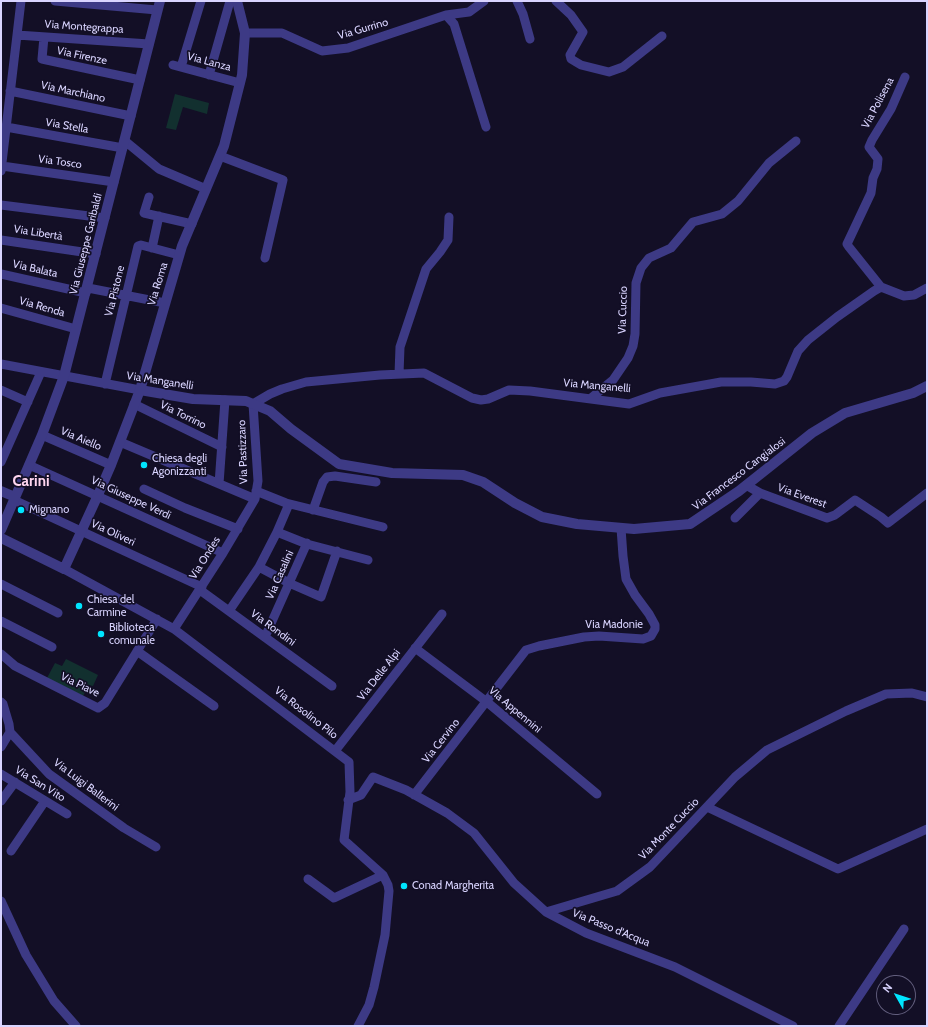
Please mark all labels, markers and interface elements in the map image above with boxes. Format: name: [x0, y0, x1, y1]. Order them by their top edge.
street label: Via Gurrino: [336, 16, 390, 42]
street label: Via Montegrappa: [44, 18, 124, 36]
street label: Via Firenze: [56, 44, 108, 68]
street label: Via Lanza: [186, 50, 232, 74]
street label: Via Polisena: [859, 75, 897, 131]
street label: Via Marchiano: [40, 79, 106, 105]
street label: Via Stella: [45, 116, 89, 136]
street label: Via Tosco: [37, 152, 83, 172]
street label: Via Giuseppe Garibaldi: [67, 192, 105, 296]
street label: Via Libertà: [13, 223, 63, 243]
street label: Via Balata: [11, 257, 59, 281]
street label: Via Roma: [145, 261, 171, 307]
street label: Via Pistone: [102, 264, 128, 318]
street label: Via Cuccio: [616, 286, 630, 334]
street label: Via Renda: [18, 294, 66, 320]
street label: Via Manganelli: [126, 369, 194, 393]
street label: Via Manganelli: [563, 376, 631, 396]
street label: Via Torrino: [158, 398, 208, 432]
street label: Via Pastizzaro: [235, 420, 251, 484]
street label: Via Aiello: [59, 424, 103, 454]
street label: Via Francesco Cangialosi: [690, 435, 788, 513]
place label: Chiesa degli Agonizzanti: [152, 452, 207, 478]
marker: Chiesa degli Agonizzanti: [139, 460, 149, 470]
district label: Carini: [12, 473, 50, 491]
street label: Via Giuseppe Verdi: [89, 474, 173, 522]
street label: Via Everest: [776, 481, 828, 511]
place label: Mignano: [29, 503, 69, 517]
marker: Mignano: [16, 505, 26, 515]
street label: Via Oliveri: [89, 517, 137, 549]
street label: Via Ondes: [187, 534, 223, 582]
street label: Via Casalini: [263, 548, 297, 602]
place label: Chiesa del Carmine: [87, 593, 134, 619]
marker: Chiesa del Carmine: [74, 601, 84, 611]
street label: Via Rondini: [248, 607, 298, 649]
street label: Via Madonie: [585, 618, 643, 632]
place label: Biblioteca comunale: [109, 621, 155, 647]
marker: Biblioteca comunale: [96, 629, 106, 639]
street label: Via Delle Alpi: [355, 647, 403, 703]
street label: Via Piave: [58, 670, 102, 700]
street label: Via Rosolino Pilo: [272, 684, 340, 742]
street label: VIa Appennini: [486, 684, 544, 736]
street label: Via Cervino: [419, 716, 463, 766]
street label: Via Luigi Ballerini: [51, 756, 121, 814]
street label: Via San Vito: [12, 763, 68, 805]
street label: Via Monte Cuccio: [636, 795, 702, 863]
place label: Conad Margherita: [412, 879, 494, 893]
marker: Conad Margherita: [399, 881, 409, 891]
street label: Via Passo d'Acqua: [570, 906, 652, 950]
north arrow: [876, 975, 916, 1015]
text: N: [880, 981, 895, 996]

